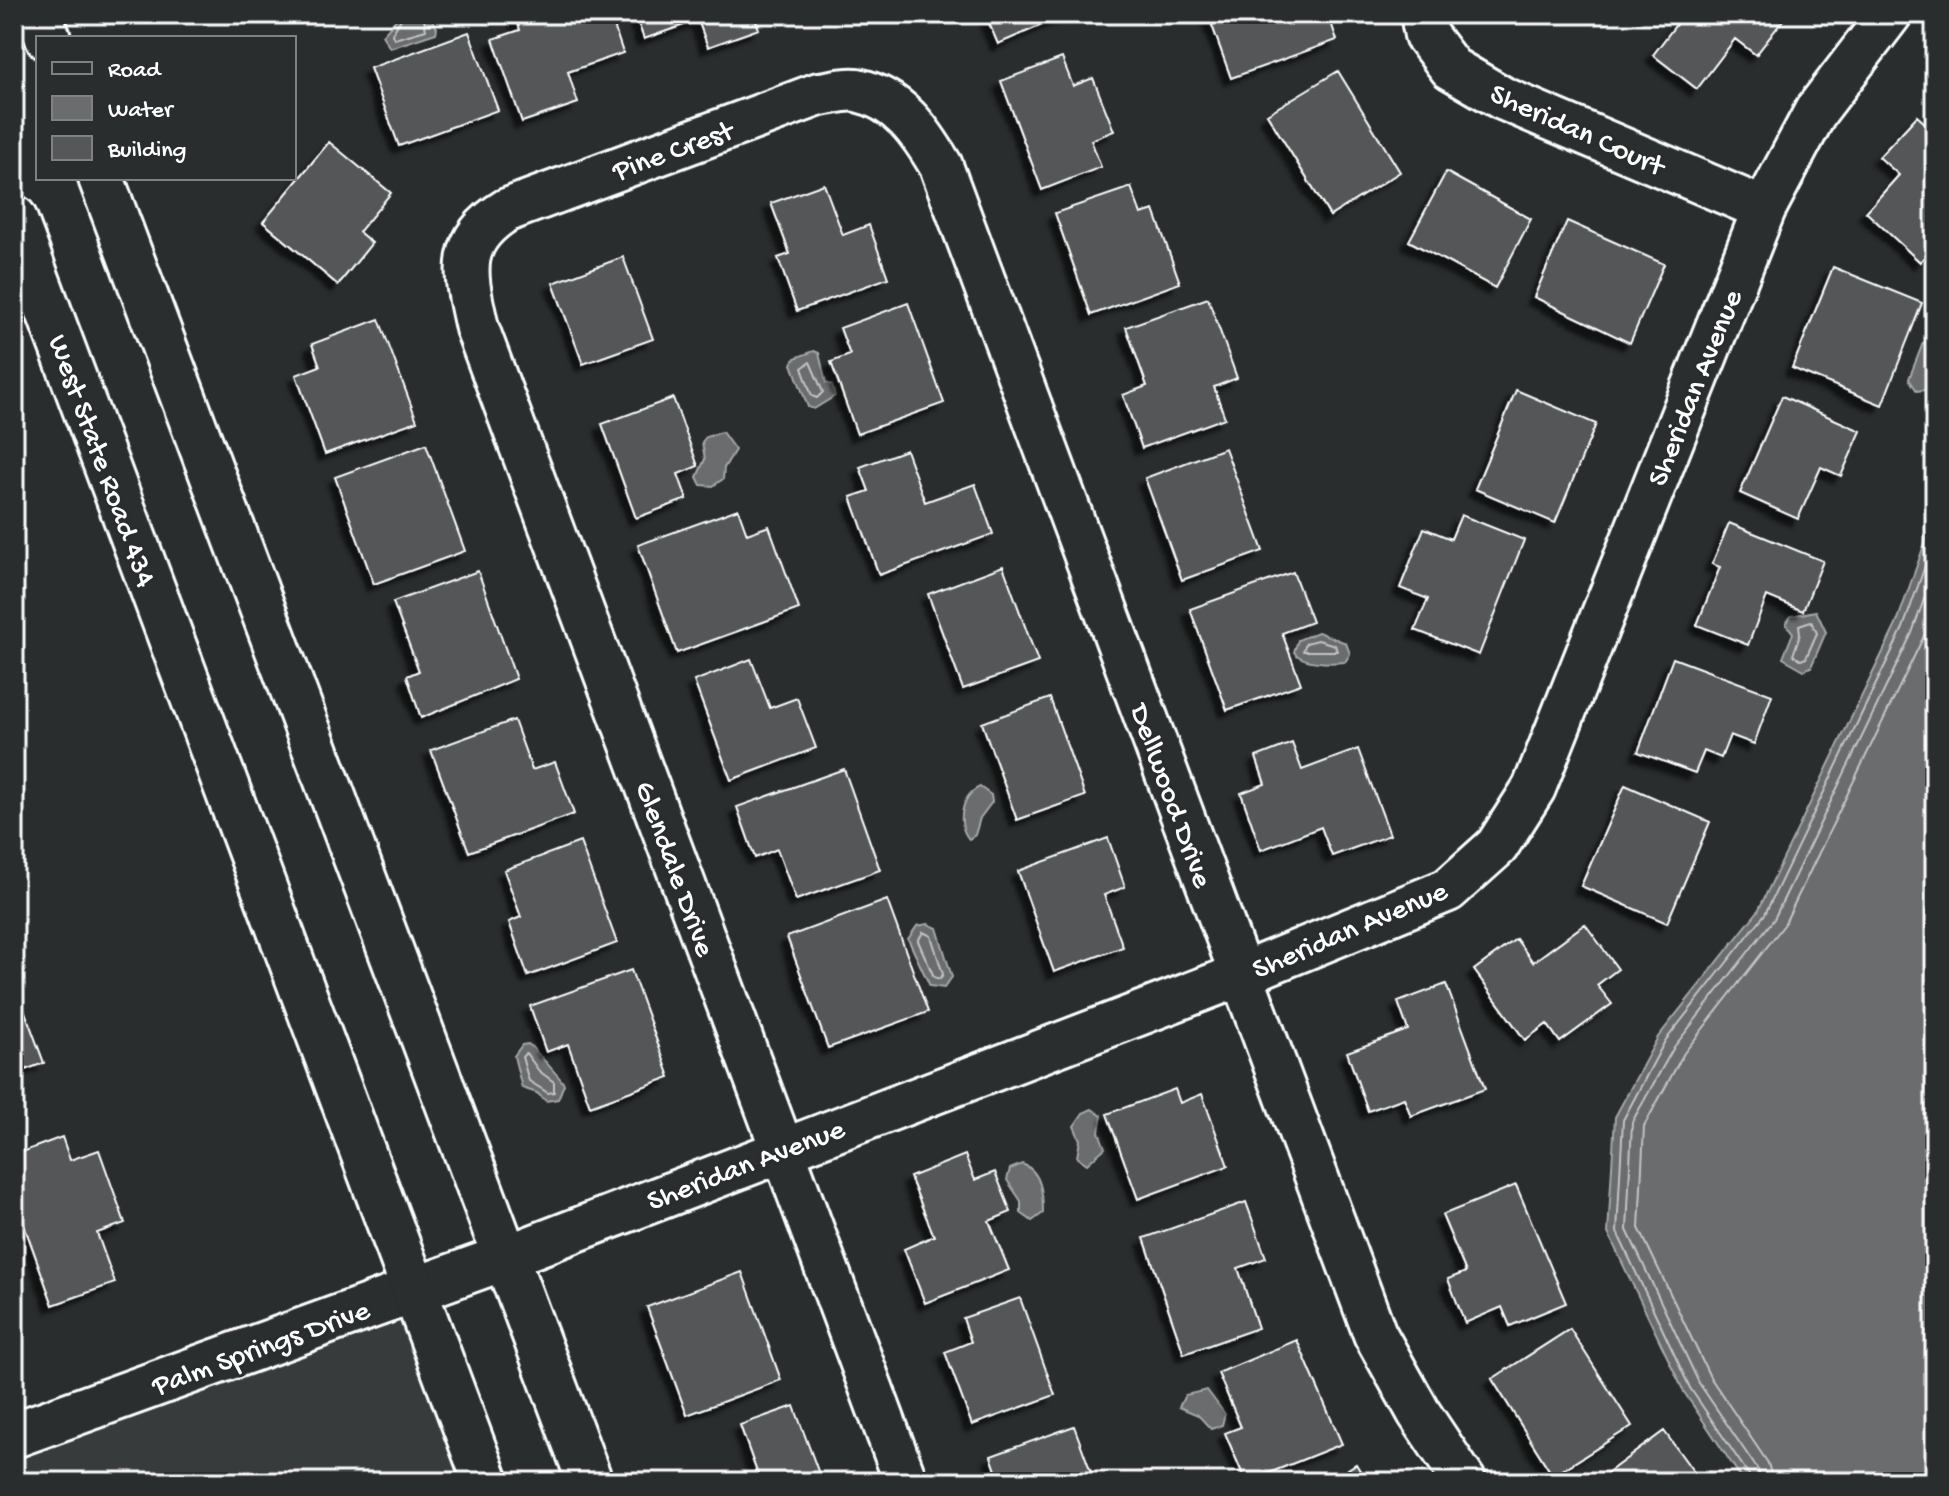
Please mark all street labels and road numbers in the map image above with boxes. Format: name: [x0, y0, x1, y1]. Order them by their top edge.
street label: Sheridan Court: [1484, 78, 1671, 187]
street label: Pine Crest: [608, 114, 741, 191]
street label: Sheridan Avenue: [1642, 285, 1753, 492]
street label: West State Road 434: [38, 331, 162, 592]
street label: Dellwood Drive: [1119, 698, 1218, 894]
street label: Glendale Drive: [625, 777, 721, 962]
street label: Sheridan Avenue: [1248, 875, 1454, 989]
street label: Sheridan Avenue: [643, 1113, 851, 1221]
street label: Palm Springs Drive: [147, 1294, 376, 1406]

